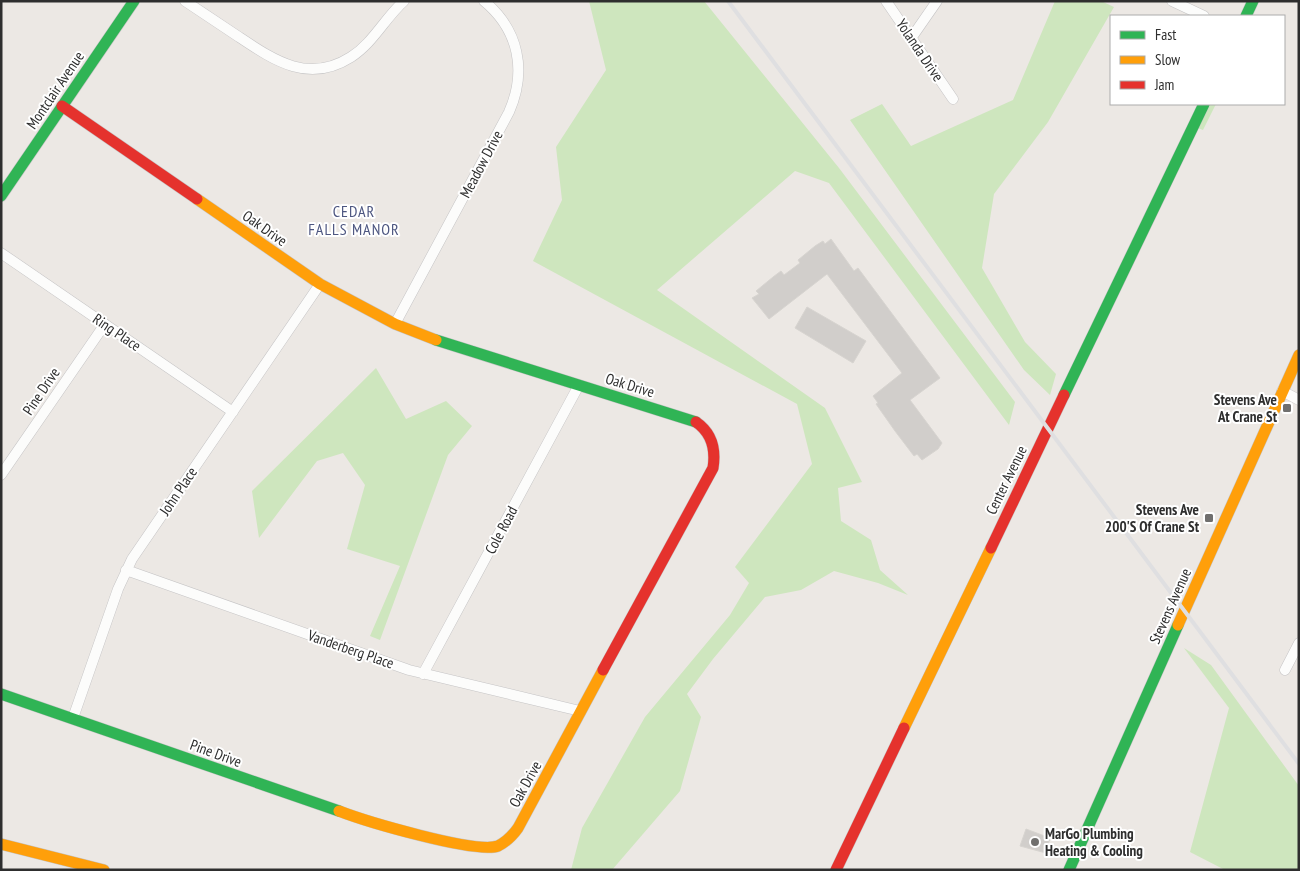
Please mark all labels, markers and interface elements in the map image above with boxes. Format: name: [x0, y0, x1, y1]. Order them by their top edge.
street label: Yolanda Drive: [892, 15, 948, 85]
legend: [1110, 15, 1285, 105]
text: Fast: [1155, 25, 1176, 44]
street label: Montclair Avenue: [22, 48, 88, 132]
text: Slow: [1155, 50, 1180, 69]
text: Jam: [1154, 75, 1174, 94]
street label: Meadow Drive: [455, 127, 507, 201]
district label: CEDAR FALLS MANOR: [308, 201, 400, 239]
street label: Oak Drive: [239, 206, 291, 250]
street label: Ring Place: [89, 309, 145, 355]
street label: Pine Drive: [18, 364, 64, 418]
street label: Oak Drive: [603, 369, 657, 401]
place label: Stevens Ave At Crane St: [1214, 390, 1278, 426]
marker: Stevens Ave At Crane St: [1281, 402, 1293, 414]
street label: Center Avenue: [981, 442, 1031, 518]
street label: John Place: [154, 463, 201, 520]
place label: Stevens Ave 200'S Of Crane St: [1105, 500, 1200, 536]
street label: Cole Road: [481, 503, 521, 557]
marker: Stevens Ave 200'S Of Crane St: [1203, 512, 1215, 524]
street label: Stevens Avenue: [1145, 565, 1195, 647]
street label: Vanderberg Place: [305, 625, 397, 673]
street label: Pine Drive: [188, 735, 244, 771]
street label: Oak Drive: [505, 757, 545, 811]
place label: MarGo Plumbing Heating & Cooling: [1045, 824, 1143, 860]
marker: MarGo Plumbing Heating & Cooling: [1029, 836, 1041, 848]

